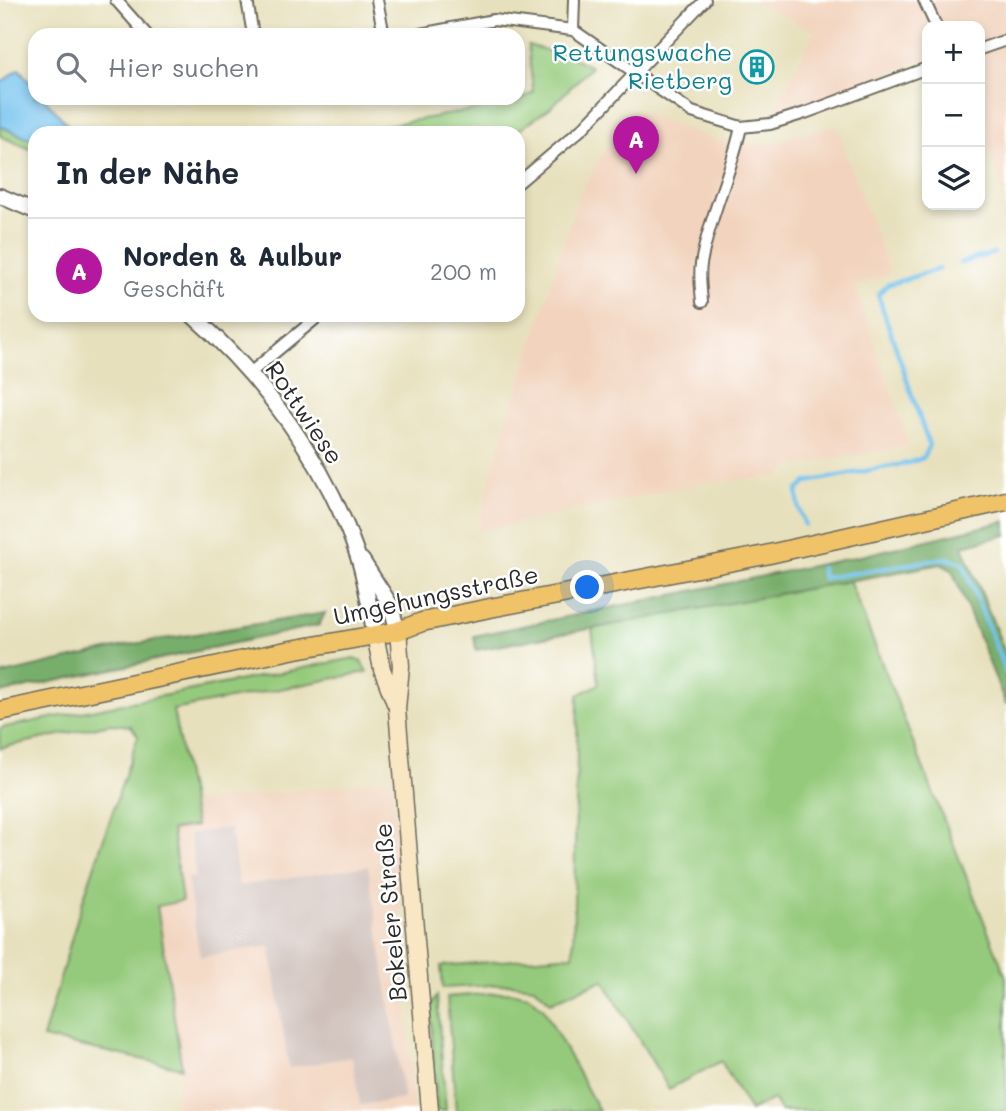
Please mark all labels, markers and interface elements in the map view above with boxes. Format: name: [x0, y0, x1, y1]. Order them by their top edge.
map controls: [922, 21, 985, 210]
button: +: [922, 21, 985, 84]
search box: [28, 28, 525, 105]
place label: Rettungswache Rietberg: [553, 36, 732, 95]
icon: search: [52, 48, 90, 86]
building icon: Rettungswache Rietberg: [738, 48, 776, 86]
text: Hier suchen: [108, 50, 259, 84]
button: −: [922, 84, 985, 147]
pin: A: [613, 116, 659, 174]
button: layers: [922, 147, 985, 210]
text: In der Nähe: [56, 152, 239, 192]
text: Norden & Aulbur: [123, 239, 342, 273]
text: A: [71, 256, 87, 286]
text: 200 m: [430, 256, 497, 286]
text: Geschäft: [123, 273, 225, 303]
street label: Rottwiese: [259, 355, 351, 470]
street label: Umgehungsstraße: [330, 558, 541, 631]
your location: [570, 570, 604, 604]
street label: Bokeler Straße: [366, 822, 413, 1002]

